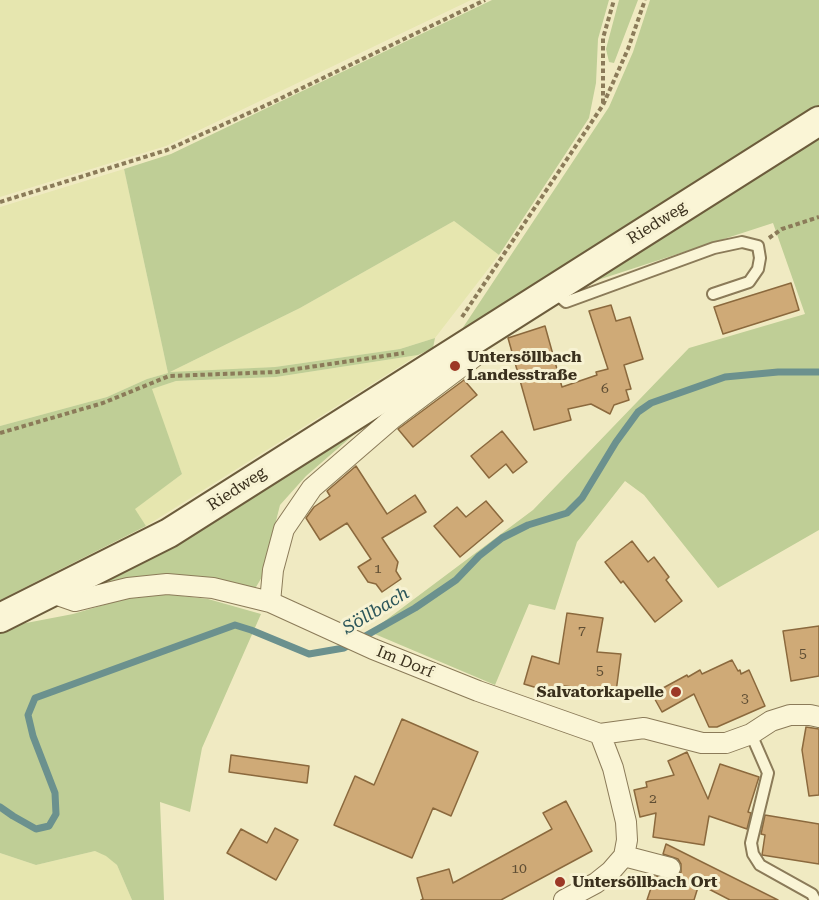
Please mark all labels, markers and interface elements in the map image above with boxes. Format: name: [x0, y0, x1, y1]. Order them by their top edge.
street label: Riedweg: [624, 197, 690, 249]
place label: Untersöllbach Landesstraße: [467, 347, 582, 385]
marker: Untersöllbach Landesstraße: [448, 359, 462, 373]
house number: 6: [601, 381, 609, 397]
street label: Riedweg: [204, 463, 270, 515]
house number: 1: [374, 561, 382, 577]
water label: Söllbach: [339, 583, 413, 639]
house number: 7: [578, 623, 586, 639]
street label: Im Dorf: [374, 642, 436, 682]
house number: 5: [799, 646, 807, 662]
house number: 5: [596, 663, 604, 679]
place label: Salvatorkapelle: [537, 682, 664, 702]
marker: Salvatorkapelle: [669, 685, 683, 699]
house number: 3: [741, 691, 749, 707]
house number: 2: [649, 791, 657, 807]
house number: 10: [511, 861, 527, 877]
place label: Untersöllbach Ort: [572, 872, 718, 892]
marker: Untersöllbach Ort: [553, 875, 567, 889]

